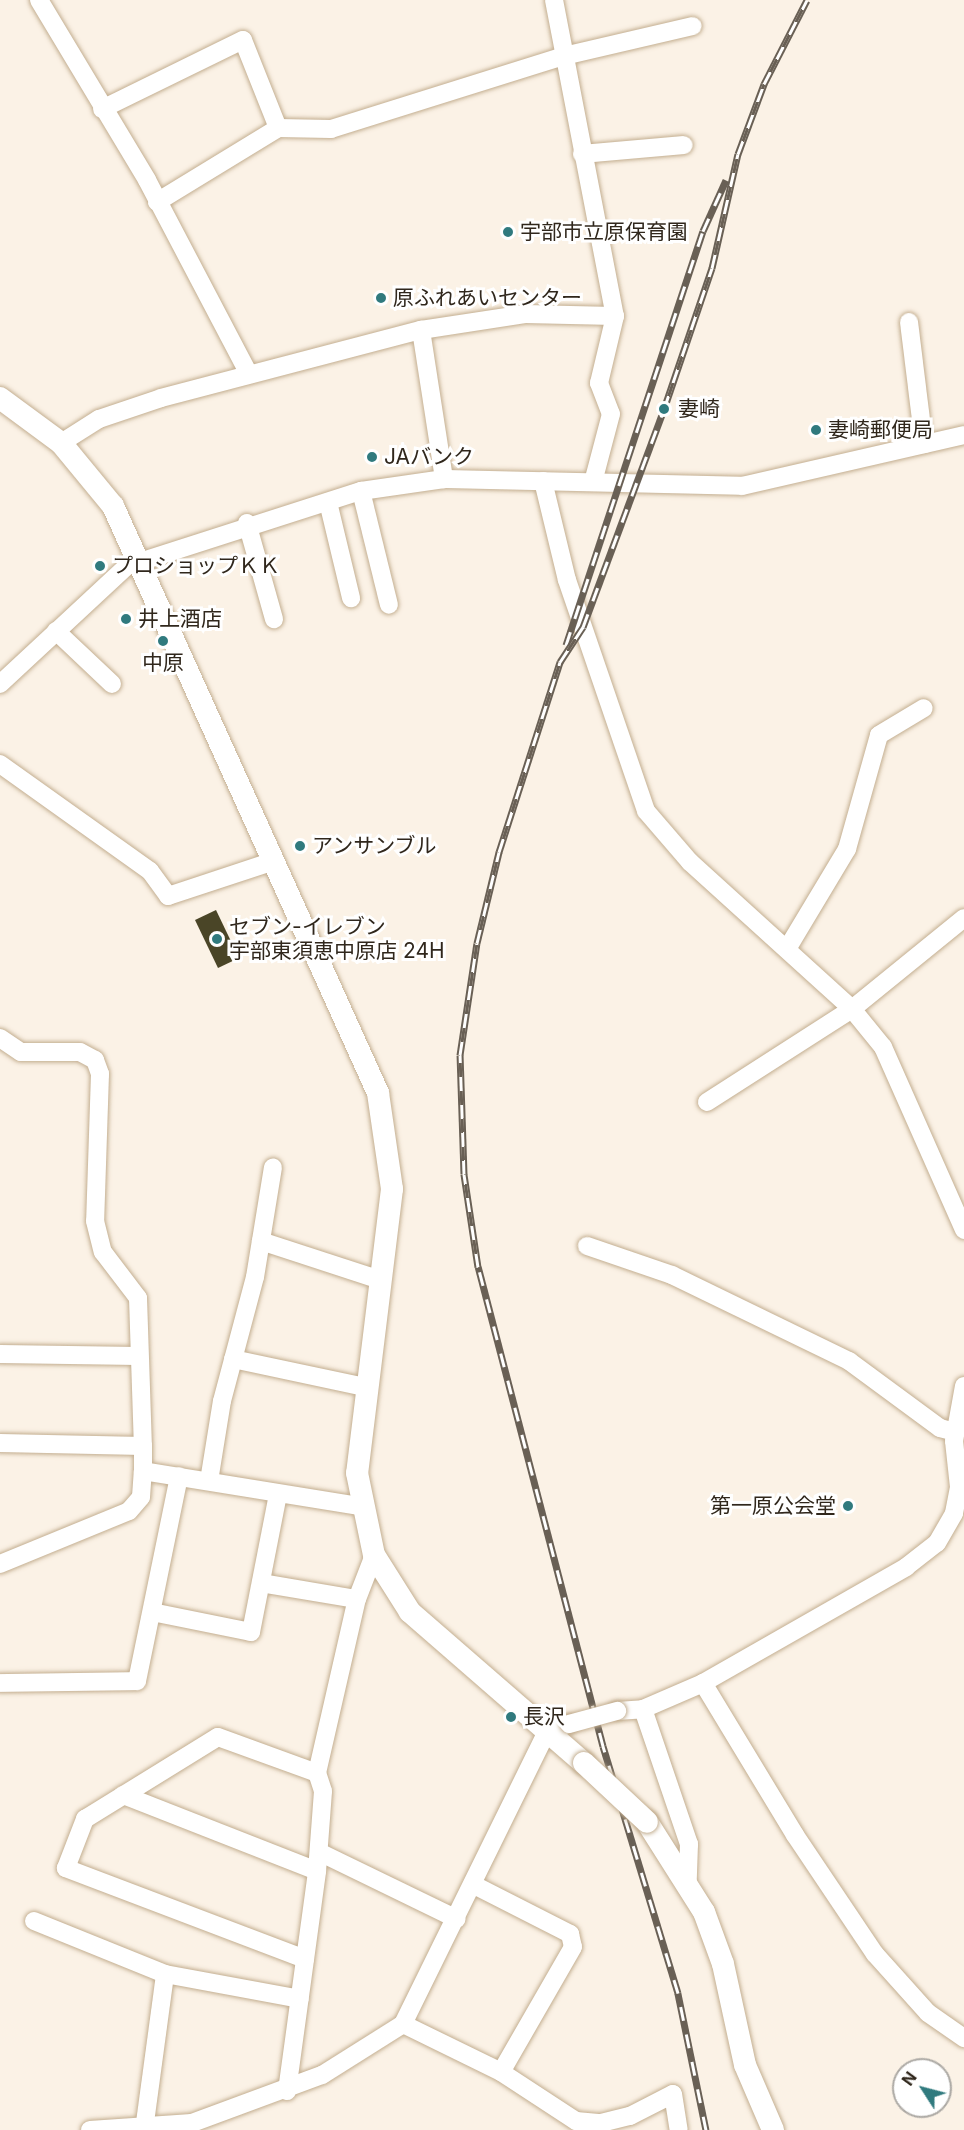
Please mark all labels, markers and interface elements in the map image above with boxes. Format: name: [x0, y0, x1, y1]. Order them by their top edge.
place label: 宇部市立原保育園: [520, 219, 688, 245]
marker: 宇部市立原保育園: [501, 225, 515, 239]
place label: 原ふれあいセンター: [393, 285, 582, 311]
marker: 原ふれあいセンター: [374, 291, 388, 305]
place label: 妻崎: [678, 396, 720, 422]
marker: 妻崎: [655, 400, 673, 418]
place label: 妻崎郵便局: [828, 417, 933, 443]
marker: 妻崎郵便局: [809, 423, 823, 437]
place label: JAバンク: [384, 444, 473, 470]
marker: JAバンク: [365, 450, 379, 464]
place label: プロショップＫＫ: [112, 553, 280, 579]
marker: プロショップＫＫ: [93, 559, 107, 573]
place label: 井上酒店: [138, 606, 222, 632]
marker: 井上酒店: [119, 612, 133, 626]
marker: 中原: [156, 634, 170, 648]
place label: 中原: [142, 650, 184, 676]
place label: アンサンブル: [312, 833, 438, 859]
marker: アンサンブル: [293, 839, 307, 853]
place label: セブン-イレブン 宇部東須恵中原店 24H: [229, 914, 445, 964]
marker: セブン-イレブン 宇部東須恵中原店 24H: [210, 932, 224, 946]
place label: 第一原公会堂: [710, 1493, 836, 1519]
marker: 第一原公会堂: [841, 1499, 855, 1513]
place label: 長沢: [523, 1704, 565, 1730]
marker: 長沢: [504, 1710, 518, 1724]
north arrow: [892, 2058, 952, 2118]
text: N: [897, 2068, 921, 2089]

